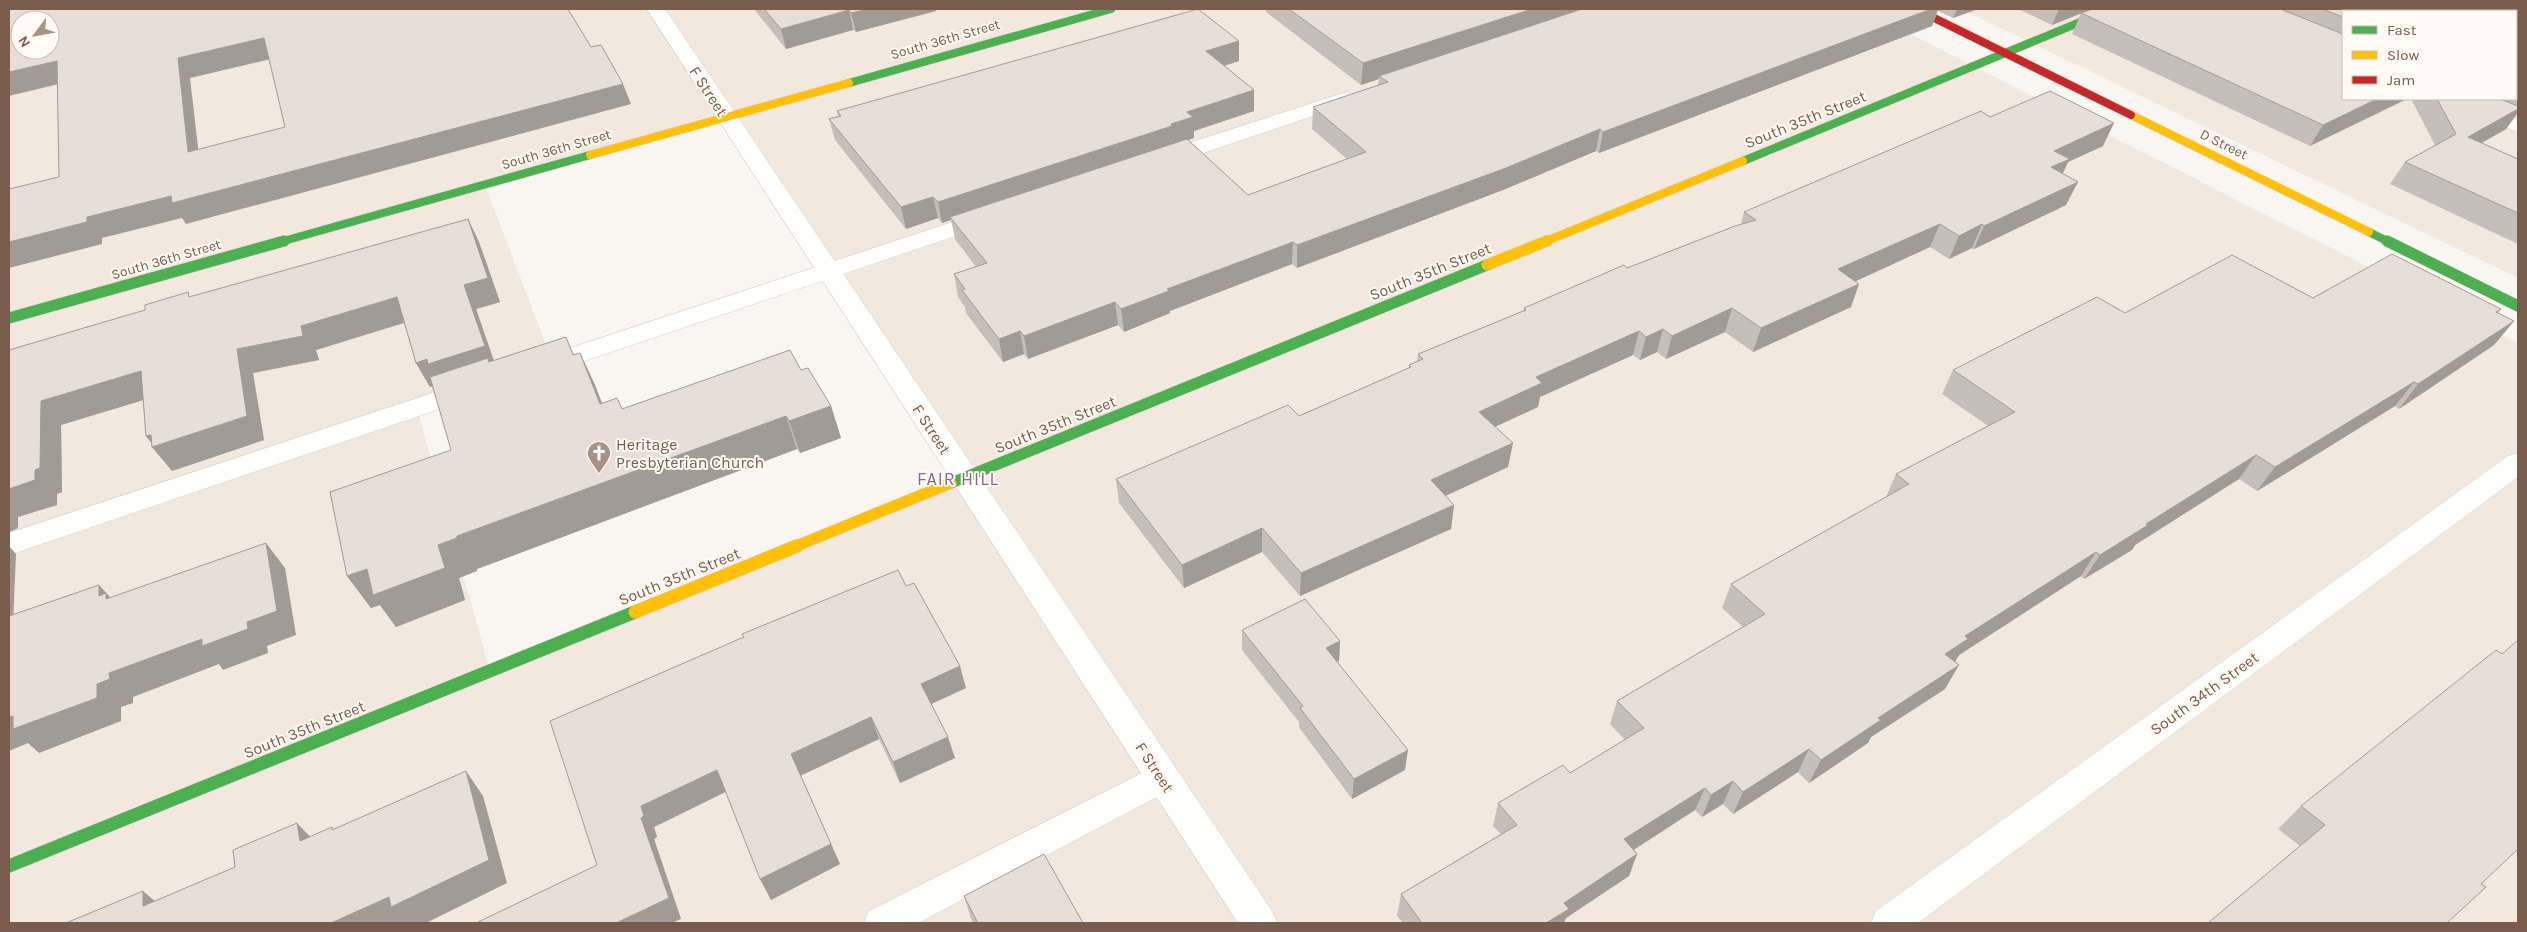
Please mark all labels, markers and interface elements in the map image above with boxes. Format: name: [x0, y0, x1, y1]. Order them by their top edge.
north arrow: [10, 10, 60, 60]
legend: [2342, 10, 2517, 100]
street label: South 36th Street: [888, 16, 1002, 63]
text: Fast: [2387, 21, 2417, 39]
text: N: [15, 33, 34, 50]
text: Slow: [2387, 46, 2419, 64]
street label: F Street: [685, 63, 732, 120]
text: Jam: [2387, 71, 2415, 89]
street label: South 35th Street: [1742, 86, 1869, 153]
street label: South 36th Street: [499, 126, 613, 173]
street label: D Street: [2197, 126, 2250, 163]
street label: South 36th Street: [109, 236, 223, 283]
street label: South 35th Street: [1367, 238, 1494, 305]
street label: South 35th Street: [992, 391, 1119, 458]
street label: F Street: [908, 401, 955, 458]
place label: Heritage Presbyterian Church: [616, 435, 764, 472]
church icon: Heritage Presbyterian Church: [586, 440, 612, 474]
district label: FAIR HILL: [917, 468, 999, 490]
street label: South 35th Street: [616, 543, 743, 610]
street label: South 34th Street: [2146, 648, 2262, 739]
street label: South 35th Street: [241, 696, 368, 763]
street label: F Street: [1131, 739, 1178, 796]

